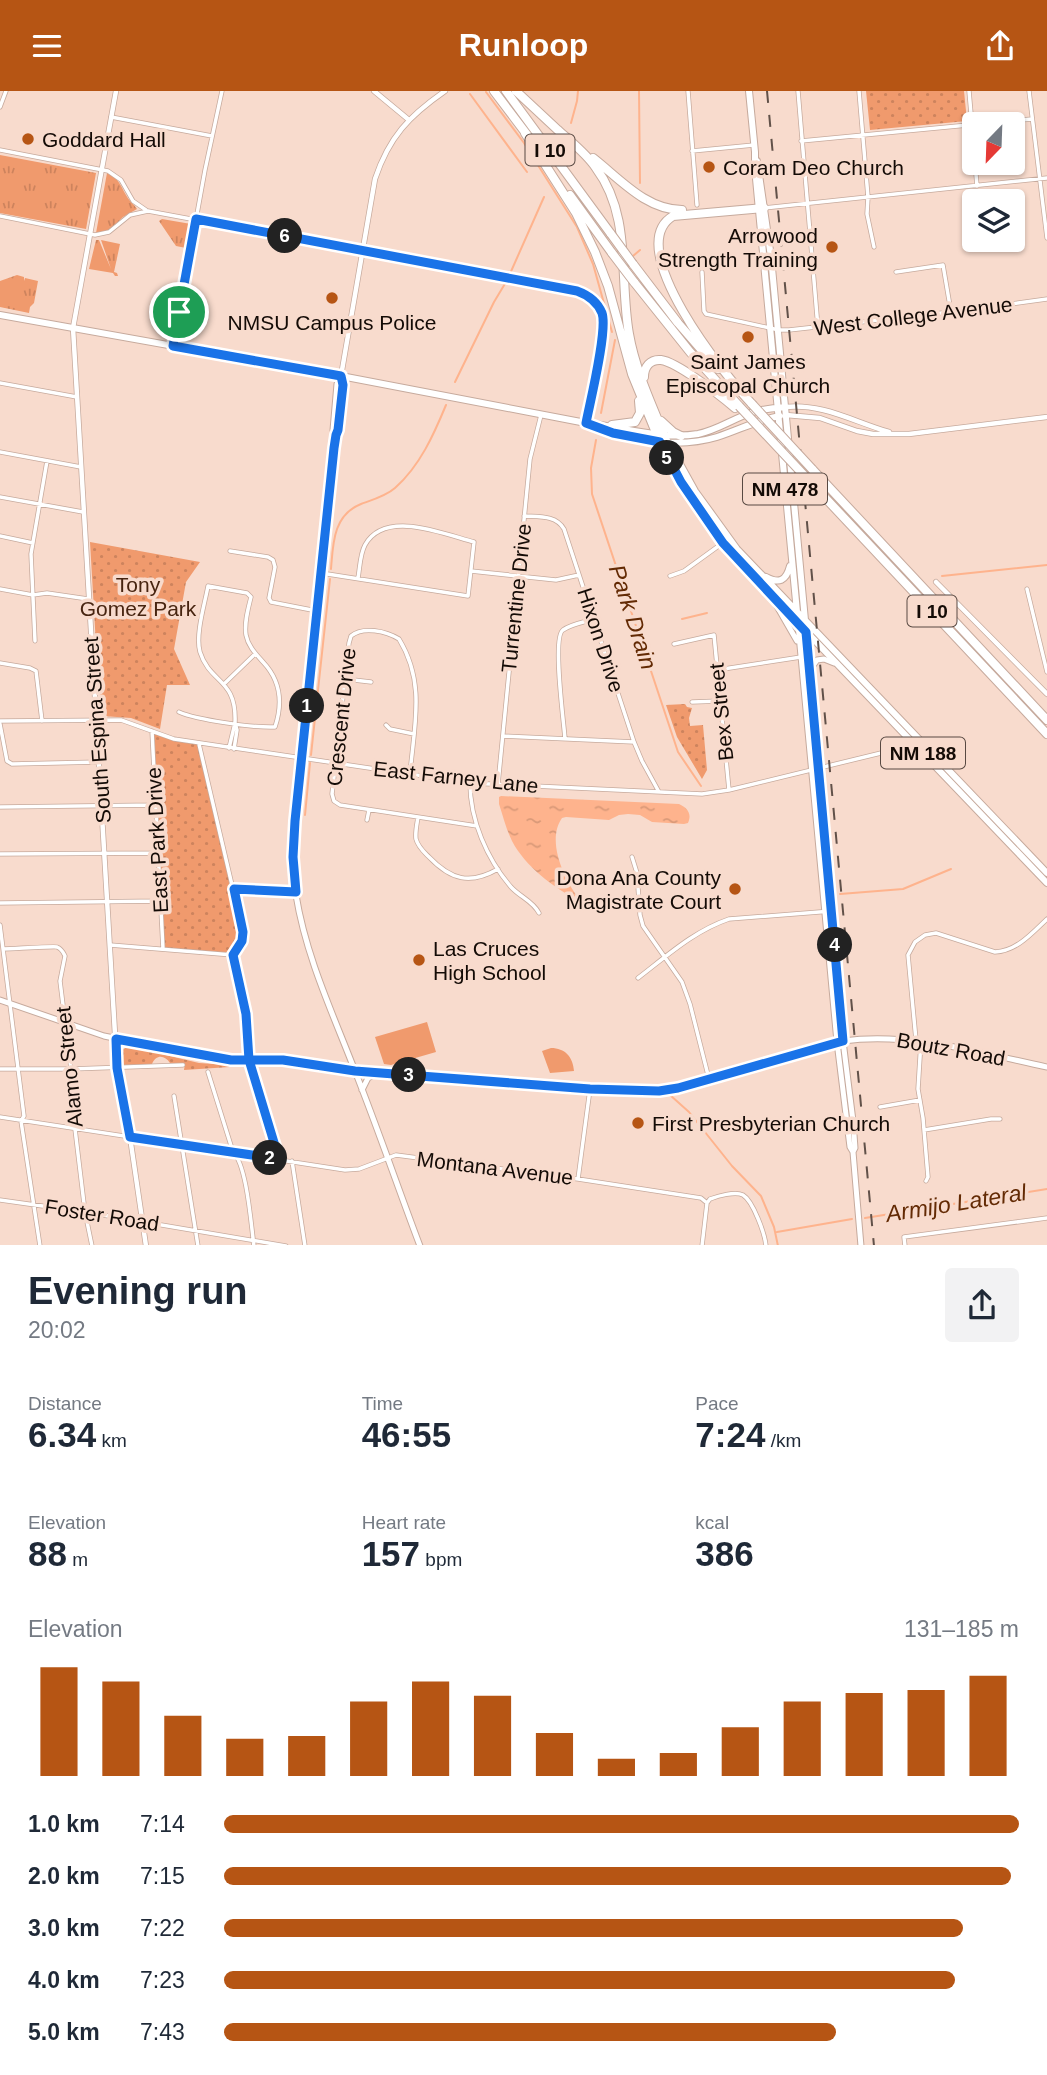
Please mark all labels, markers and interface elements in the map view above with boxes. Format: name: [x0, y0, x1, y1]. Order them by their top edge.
icon: menu: [28, 27, 66, 65]
text: Runloop: [459, 27, 588, 63]
icon: share: [981, 27, 1019, 65]
north arrow: [962, 112, 1026, 175]
map controls: [962, 112, 1025, 252]
place label: Goddard Hall: [42, 128, 166, 151]
marker: Goddard Hall: [20, 131, 36, 147]
road number: I 10: [526, 135, 574, 165]
place label: Coram Deo Church: [723, 156, 904, 179]
marker: Coram Deo Church: [701, 159, 717, 175]
button: layers: [962, 189, 1025, 252]
pin: 6: [268, 219, 302, 253]
place label: Arrowood Strength Training: [658, 224, 818, 271]
text: 6: [279, 225, 290, 246]
marker: Arrowood Strength Training: [824, 239, 840, 255]
pin: [149, 282, 209, 342]
marker: NMSU Campus Police: [324, 290, 340, 306]
street label: West College Avenue: [812, 292, 1014, 340]
icon: arrive: [160, 293, 198, 331]
place label: NMSU Campus Police: [228, 311, 436, 334]
marker: Saint James Episcopal Church: [740, 329, 756, 345]
place label: Saint James Episcopal Church: [666, 350, 830, 397]
pin: 5: [650, 441, 684, 475]
text: 5: [661, 447, 672, 468]
road number: NM 478: [743, 473, 827, 505]
street label: Turrentine Drive: [497, 522, 535, 674]
water label: Park Drain: [604, 561, 662, 673]
park label: Tony Gomez Park: [80, 573, 197, 620]
street label: Hixon Drive: [573, 585, 629, 695]
road number: I 10: [908, 596, 956, 627]
street label: South Espina Street: [79, 636, 115, 824]
street label: Crescent Drive: [322, 647, 360, 787]
street label: Bex Street: [704, 662, 738, 762]
pin: 1: [290, 689, 324, 723]
text: 1: [301, 695, 312, 716]
road number: NM 188: [881, 737, 965, 769]
street label: East Farney Lane: [372, 757, 540, 797]
street label: East Park Drive: [142, 767, 172, 913]
place label: Dona Ana County Magistrate Court: [556, 866, 721, 913]
marker: Dona Ana County Magistrate Court: [727, 881, 743, 897]
pin: 4: [818, 927, 852, 963]
text: 4: [829, 934, 840, 955]
place label: Las Cruces High School: [433, 937, 546, 984]
marker: Las Cruces High School: [411, 952, 427, 968]
street label: Alamo Street: [51, 1005, 87, 1129]
street label: Boutz Road: [895, 1028, 1007, 1070]
pin: 3: [392, 1058, 426, 1093]
text: 3: [403, 1064, 414, 1085]
place label: First Presbyterian Church: [652, 1112, 890, 1135]
marker: First Presbyterian Church: [630, 1115, 646, 1131]
pin: 2: [252, 1141, 288, 1175]
text: 2: [264, 1147, 275, 1168]
street label: Montana Avenue: [416, 1147, 574, 1189]
water label: Armijo Lateral: [882, 1179, 1029, 1227]
street label: Foster Road: [43, 1195, 161, 1235]
button: share: [945, 1268, 1019, 1342]
text: Evening run: [28, 1270, 248, 1312]
text: 20:02: [28, 1317, 86, 1343]
text: Distance: [28, 1393, 102, 1414]
text: Time: [362, 1393, 403, 1414]
text: Pace: [695, 1393, 739, 1414]
text: 6.34: [28, 1415, 96, 1454]
text: 46:55: [362, 1415, 451, 1454]
text: 7:24: [695, 1415, 765, 1454]
text: km: [96, 1430, 127, 1451]
text: /km: [765, 1430, 801, 1451]
text: Elevation: [28, 1512, 106, 1533]
text: Heart rate: [362, 1512, 446, 1533]
text: kcal: [695, 1512, 729, 1533]
text: 88: [28, 1534, 67, 1573]
text: 157: [362, 1534, 420, 1573]
text: 386: [695, 1534, 754, 1573]
text: m: [67, 1549, 88, 1570]
text: bpm: [420, 1549, 462, 1570]
text: Elevation: [28, 1616, 123, 1642]
text: 131–185 m: [904, 1616, 1019, 1642]
text: 1.0 km: [28, 1811, 100, 1837]
text: 7:14: [140, 1811, 185, 1837]
text: 2.0 km: [28, 1863, 100, 1889]
text: 7:15: [140, 1863, 185, 1889]
text: 3.0 km: [28, 1915, 100, 1941]
text: 7:22: [140, 1915, 185, 1941]
text: 4.0 km: [28, 1967, 100, 1993]
text: 7:23: [140, 1967, 185, 1993]
text: 5.0 km: [28, 2019, 100, 2045]
text: 7:43: [140, 2019, 185, 2045]

